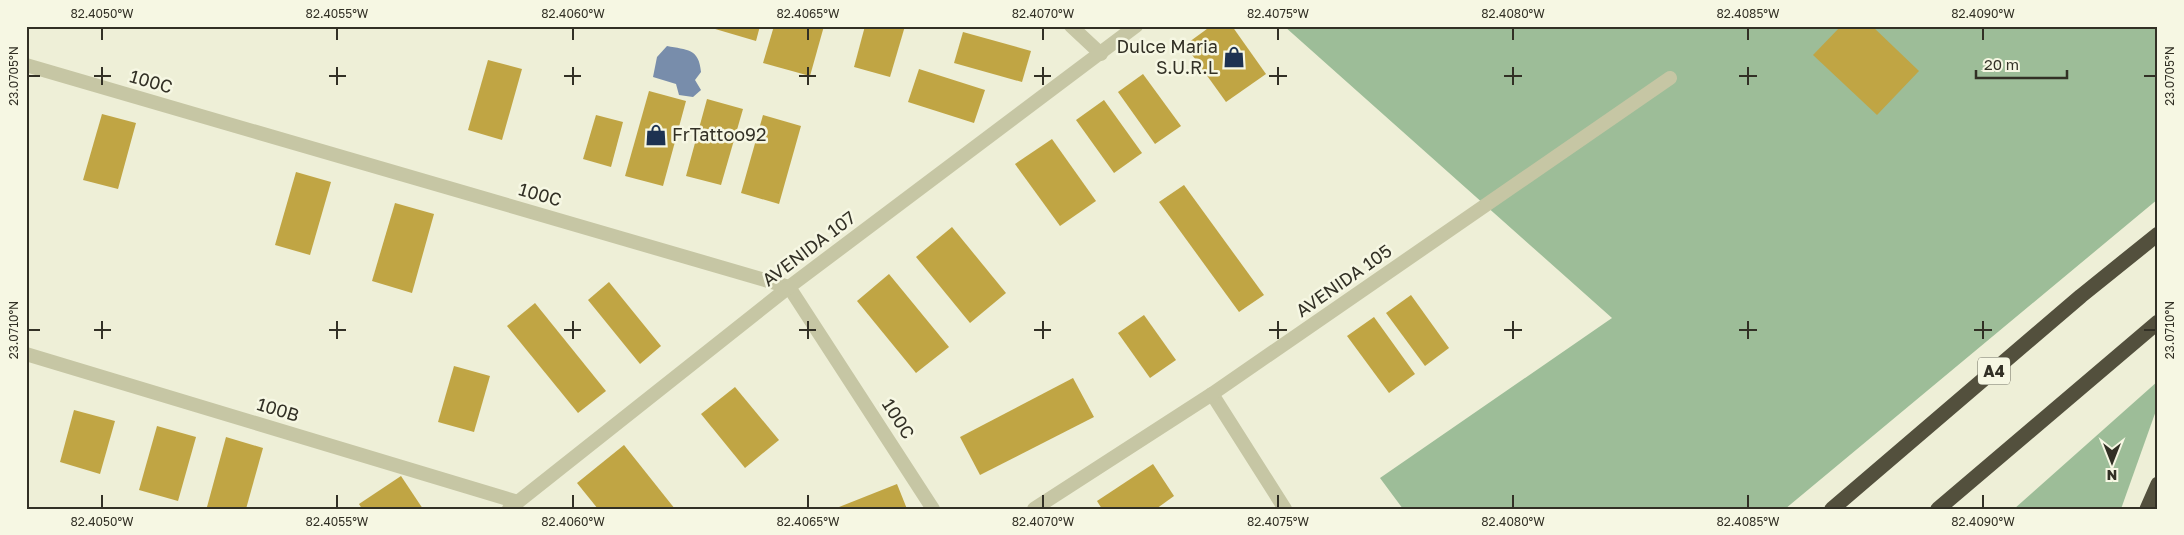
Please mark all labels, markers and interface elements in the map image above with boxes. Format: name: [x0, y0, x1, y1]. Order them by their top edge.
text: 82.4050°W: [70, 6, 134, 21]
text: 82.4055°W: [306, 6, 369, 21]
text: 82.4060°W: [541, 6, 605, 21]
text: 82.4065°W: [776, 6, 840, 21]
text: 82.4070°W: [1012, 6, 1075, 21]
text: 82.4075°W: [1247, 6, 1310, 21]
text: 82.4080°W: [1481, 6, 1545, 21]
text: 82.4085°W: [1716, 6, 1780, 21]
text: 82.4090°W: [1951, 6, 2015, 21]
place label: Dulce Maria S.U.R.L: [1117, 35, 1218, 78]
shop icon: Dulce Maria S.U.R.L: [1221, 44, 1247, 70]
text: 23.0705°N: [6, 46, 21, 106]
text: 23.0705°N: [2162, 46, 2177, 106]
scale bar: [1976, 48, 2068, 80]
text: 20 m: [1984, 55, 2019, 73]
street label: 100C: [127, 64, 175, 98]
shop icon: FrTattoo92: [643, 122, 669, 148]
place label: FrTattoo92: [672, 123, 766, 145]
street label: 100C: [516, 177, 564, 211]
street label: AVENIDA 107: [757, 206, 859, 290]
street label: AVENIDA 105: [1291, 239, 1396, 321]
text: 23.0710°N: [6, 301, 21, 359]
text: 23.0710°N: [2162, 301, 2177, 359]
road number: A4: [1978, 358, 2010, 384]
street label: 100B: [254, 392, 302, 426]
street label: 100C: [878, 394, 920, 443]
north arrow: [2086, 438, 2136, 488]
text: N: [2107, 467, 2117, 484]
text: 82.4050°W: [70, 514, 134, 529]
text: 82.4055°W: [306, 514, 369, 529]
text: 82.4060°W: [541, 514, 605, 529]
text: 82.4065°W: [776, 514, 840, 529]
text: 82.4070°W: [1012, 514, 1075, 529]
text: 82.4075°W: [1247, 514, 1310, 529]
text: 82.4080°W: [1481, 514, 1545, 529]
text: 82.4085°W: [1716, 514, 1780, 529]
text: 82.4090°W: [1951, 514, 2015, 529]

